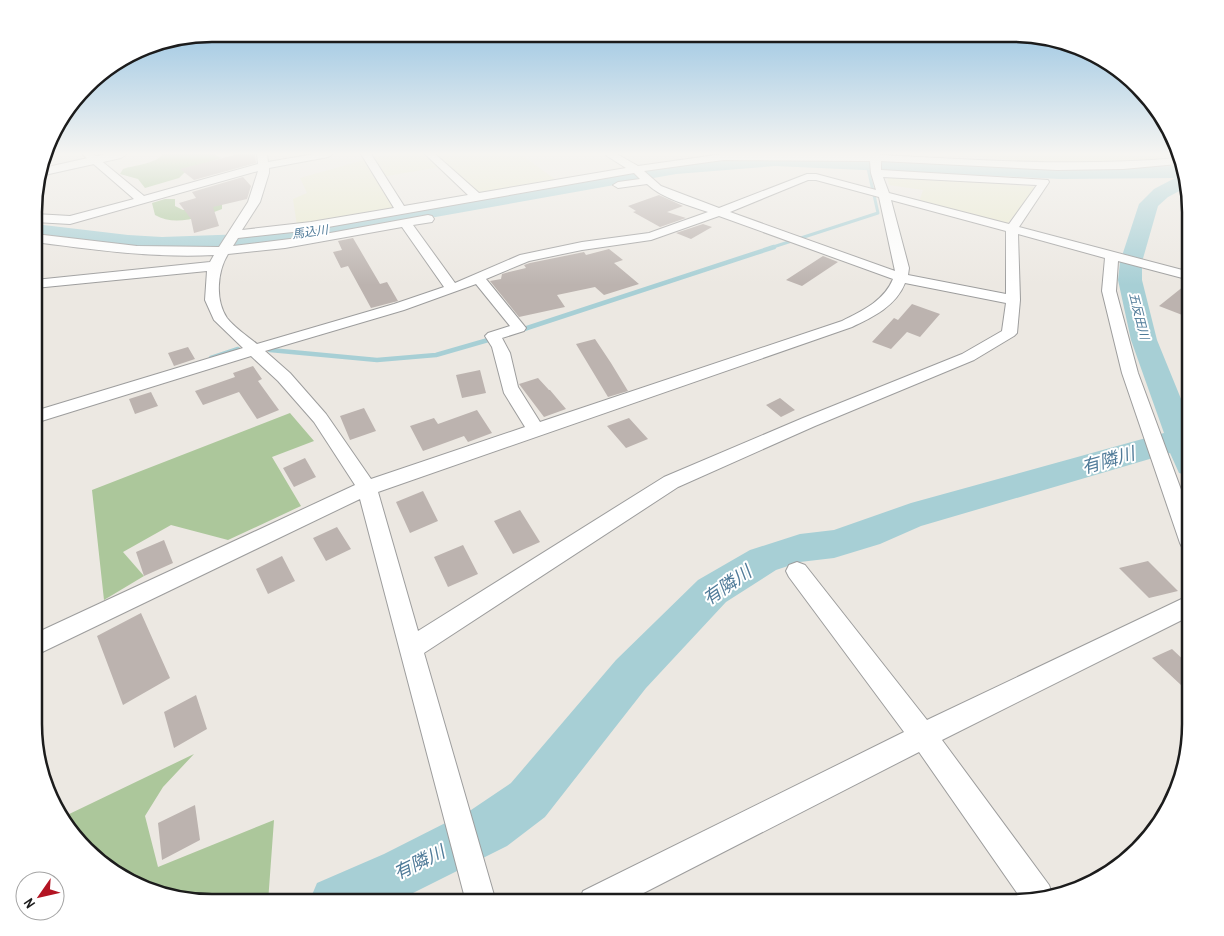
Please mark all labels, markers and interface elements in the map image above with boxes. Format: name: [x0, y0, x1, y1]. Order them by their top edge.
water label: 馬込川: [291, 221, 331, 242]
water label: 五反田川: [1125, 291, 1153, 343]
water label: 有隣川: [1079, 440, 1139, 479]
water label: 有隣川: [698, 558, 758, 611]
water label: 有隣川: [389, 838, 451, 885]
north arrow: [15, 871, 65, 921]
text: N: [19, 895, 39, 912]

